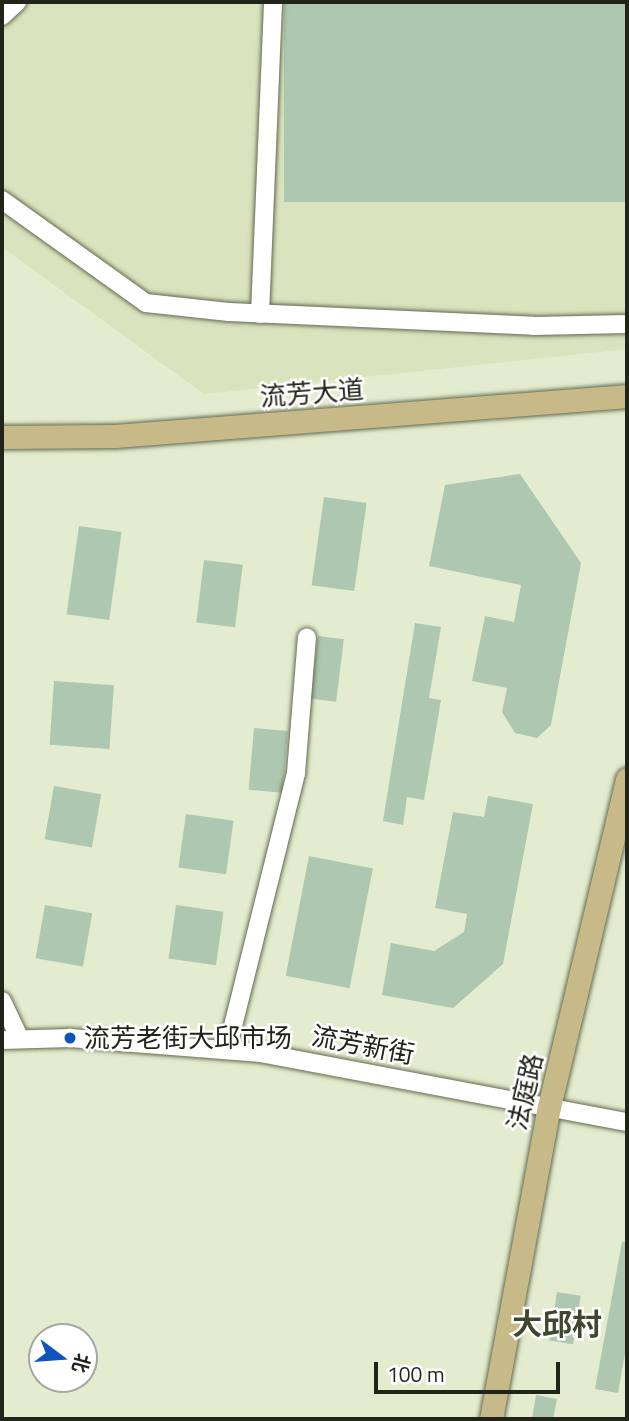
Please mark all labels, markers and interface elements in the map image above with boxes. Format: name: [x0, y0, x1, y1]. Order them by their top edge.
street label: 流芳大道: [259, 374, 365, 412]
street label: 流芳新街: [309, 1020, 417, 1070]
place label: 流芳老街大邱市场: [84, 1022, 292, 1054]
marker: 流芳老街大邱市场: [62, 1030, 78, 1046]
street label: 法庭路: [501, 1050, 549, 1134]
district label: 大邱村: [512, 1306, 602, 1342]
north arrow: [28, 1323, 98, 1393]
scale bar: [377, 1348, 562, 1392]
text: 北: [65, 1350, 98, 1377]
text: 100 m: [387, 1358, 444, 1390]

